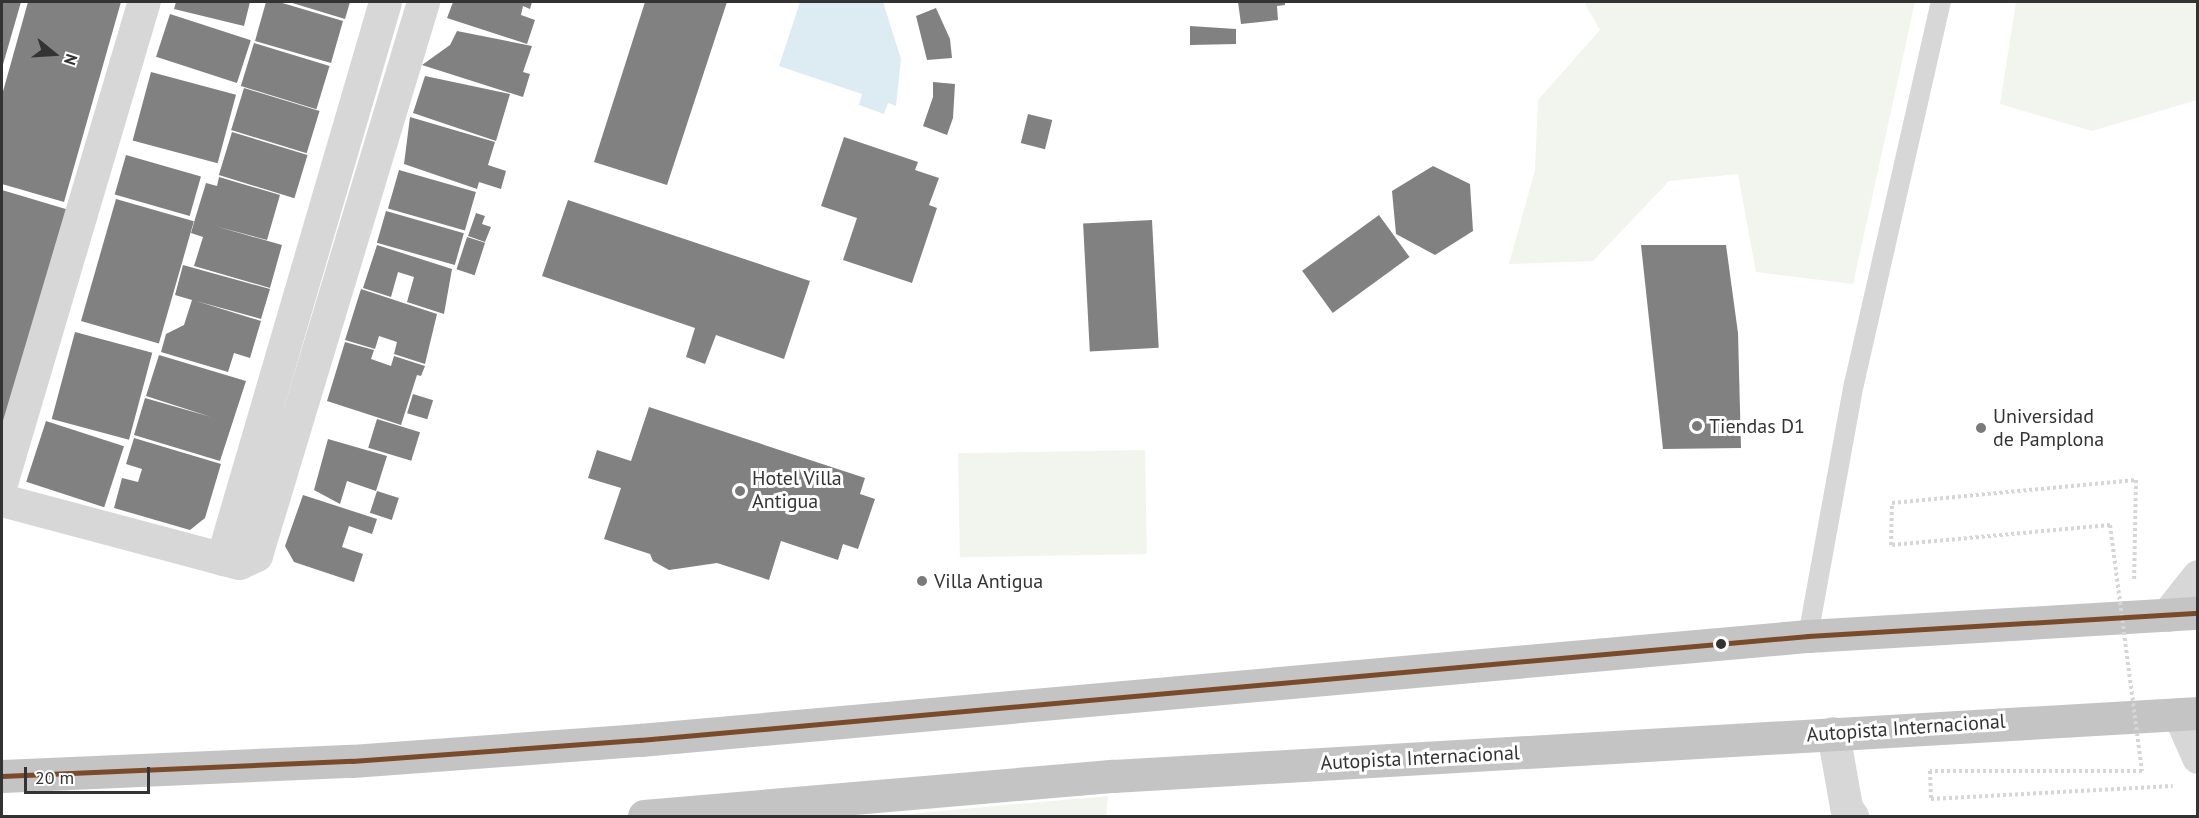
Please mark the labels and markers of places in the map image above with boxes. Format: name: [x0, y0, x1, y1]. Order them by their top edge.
place label: Universidad de Pamplona: [1993, 404, 2104, 451]
place label: Tiendas D1: [1709, 414, 1805, 438]
marker: Tiendas D1: [1690, 419, 1704, 433]
marker: Universidad de Pamplona: [1974, 421, 1988, 435]
place label: Hotel Villa Antigua: [752, 467, 842, 514]
marker: Hotel Villa Antigua: [733, 484, 747, 498]
place label: Villa Antigua: [934, 569, 1044, 593]
marker: Villa Antigua: [915, 574, 929, 588]
unlabelled marker: [1715, 638, 1727, 650]

